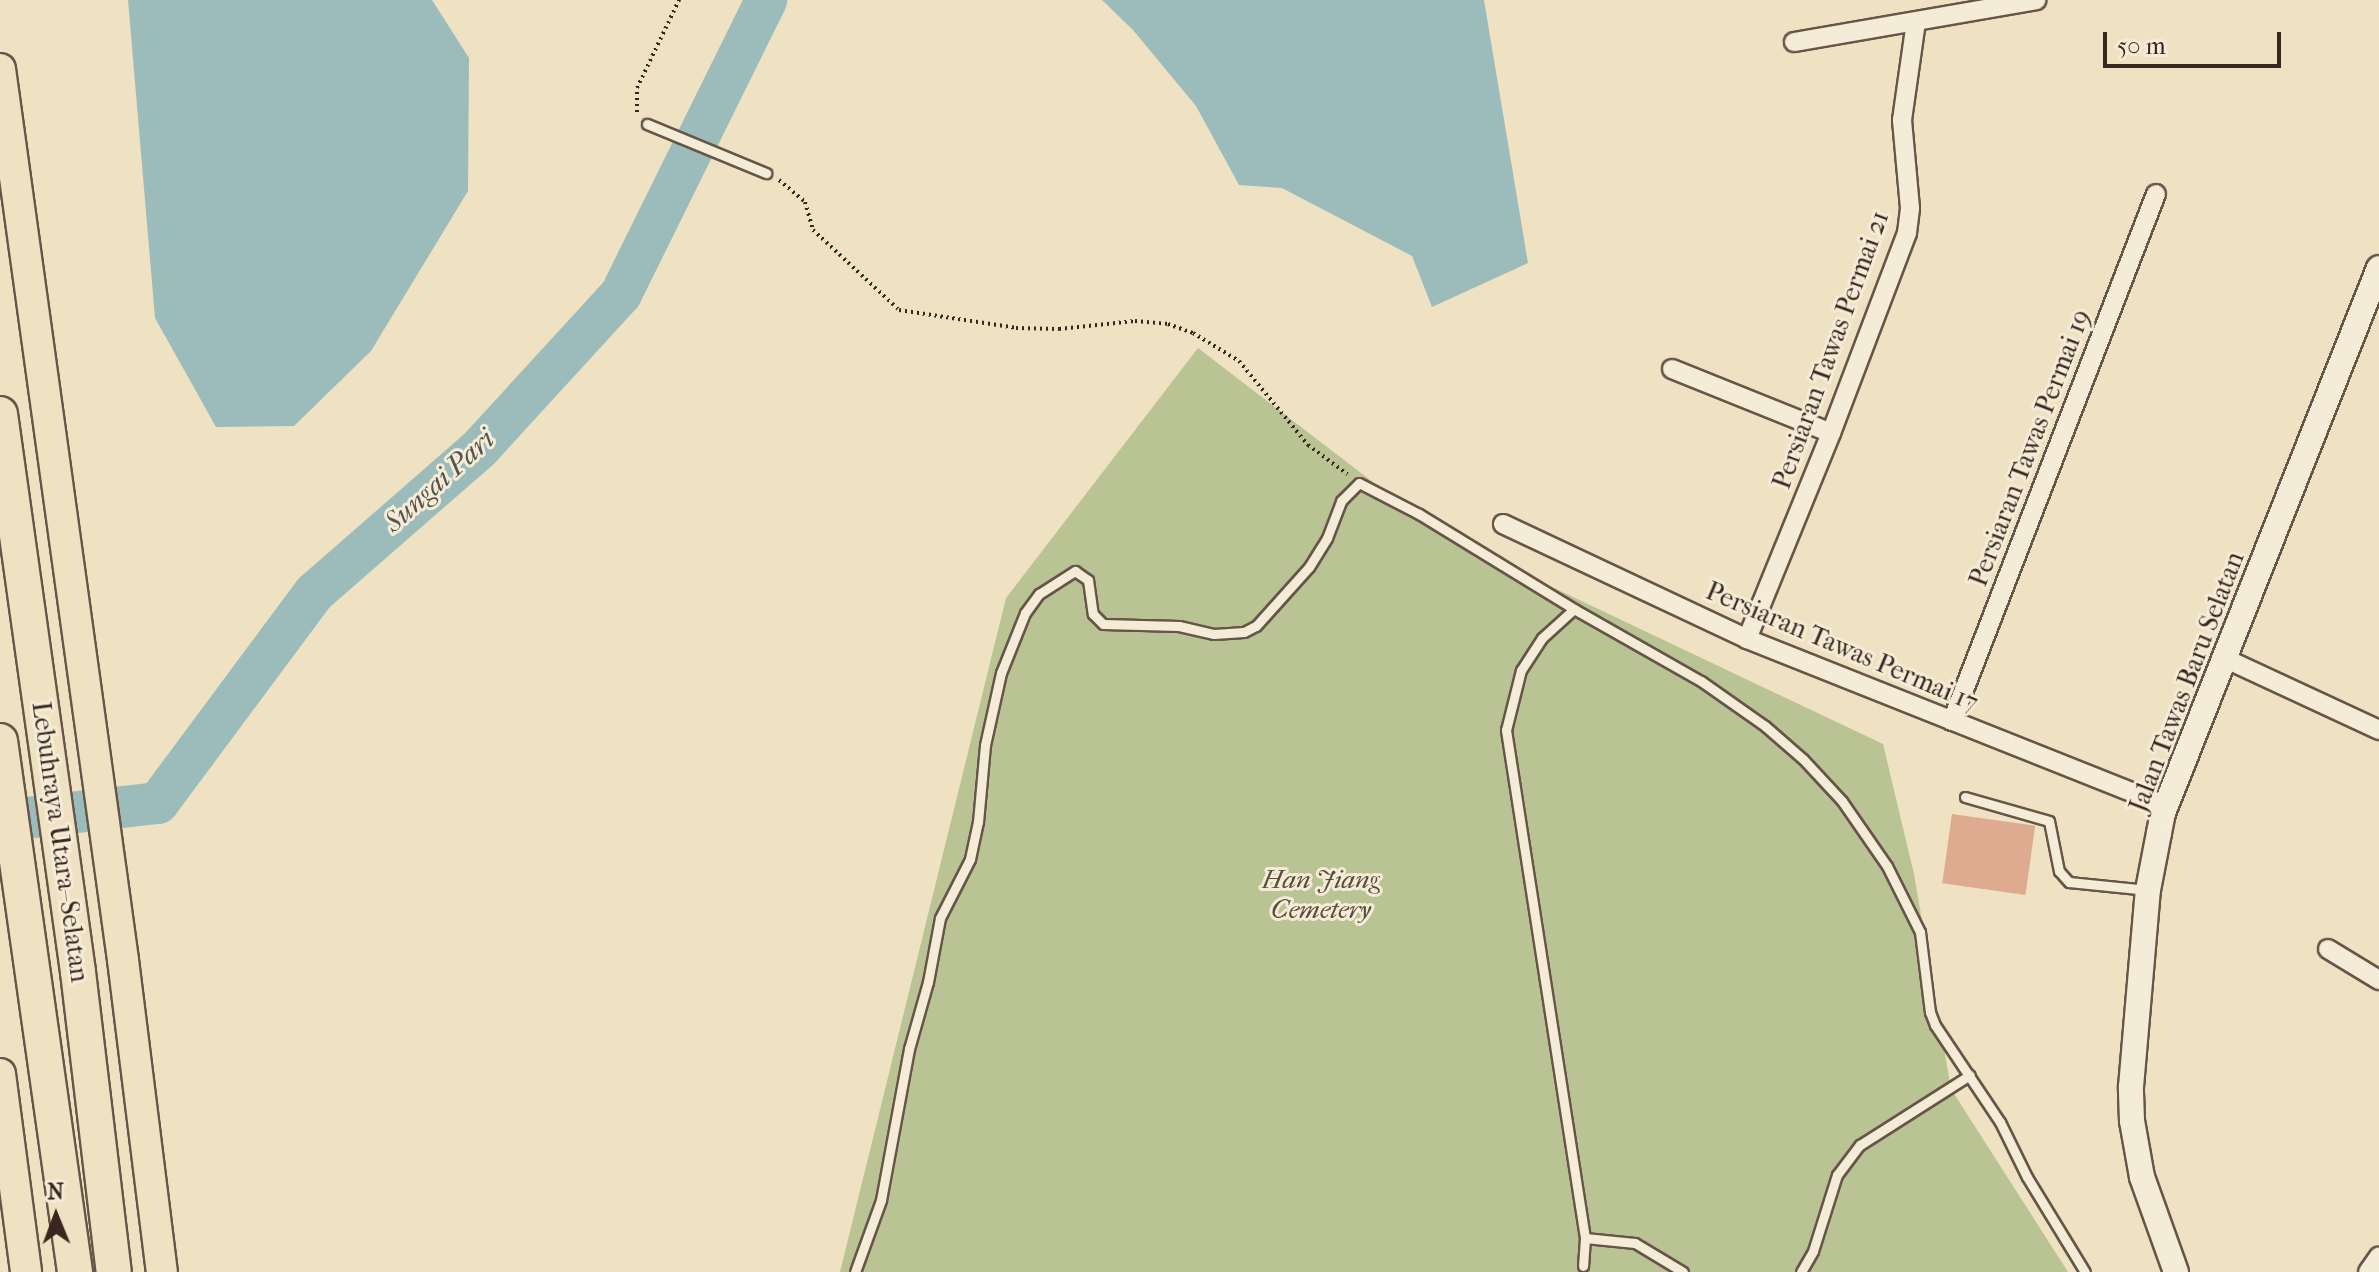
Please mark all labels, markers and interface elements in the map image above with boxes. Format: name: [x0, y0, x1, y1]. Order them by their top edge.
scale bar: [2107, 16, 2285, 66]
text: 50 m: [2117, 32, 2166, 60]
street label: Persiaran Tawas Permai 21: [1766, 207, 1896, 493]
street label: Persiaran Tawas Permai 19: [1963, 305, 2097, 591]
water label: Sungai Pari: [377, 423, 501, 539]
street label: Jalan Tawas Baru Selatan: [2123, 547, 2251, 817]
street label: Persiaran Tawas Permai 17: [1701, 575, 1983, 719]
street label: Lebuhraya Utara–Selatan: [25, 700, 95, 984]
park label: Han Jiang Cemetery: [1262, 864, 1380, 926]
north arrow: [16, 1176, 96, 1256]
text: N: [47, 1179, 64, 1205]

